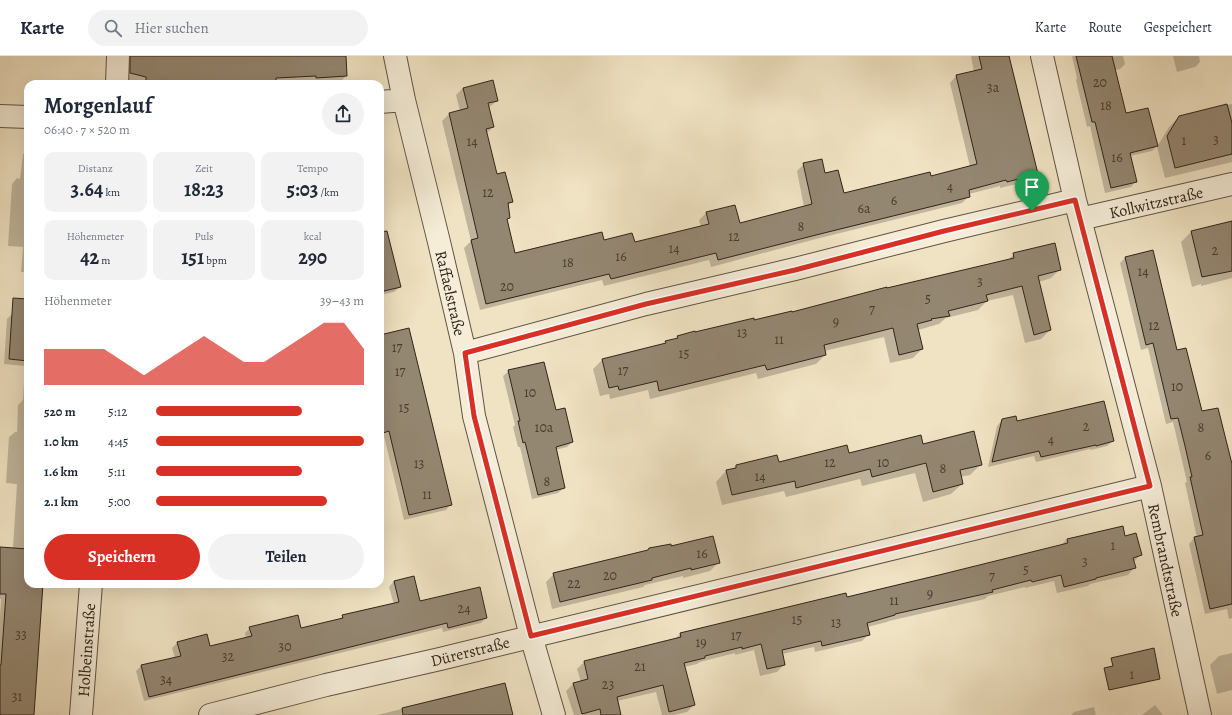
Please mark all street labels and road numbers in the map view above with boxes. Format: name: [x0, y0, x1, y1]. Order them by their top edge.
street label: Kollwitzstraße: [1107, 182, 1205, 224]
street label: Raffaelstraße: [430, 248, 471, 338]
street label: Rembrandtstraße: [1142, 501, 1188, 619]
street label: Holbeinstraße: [73, 602, 101, 698]
street label: Dürerstraße: [428, 632, 512, 672]

